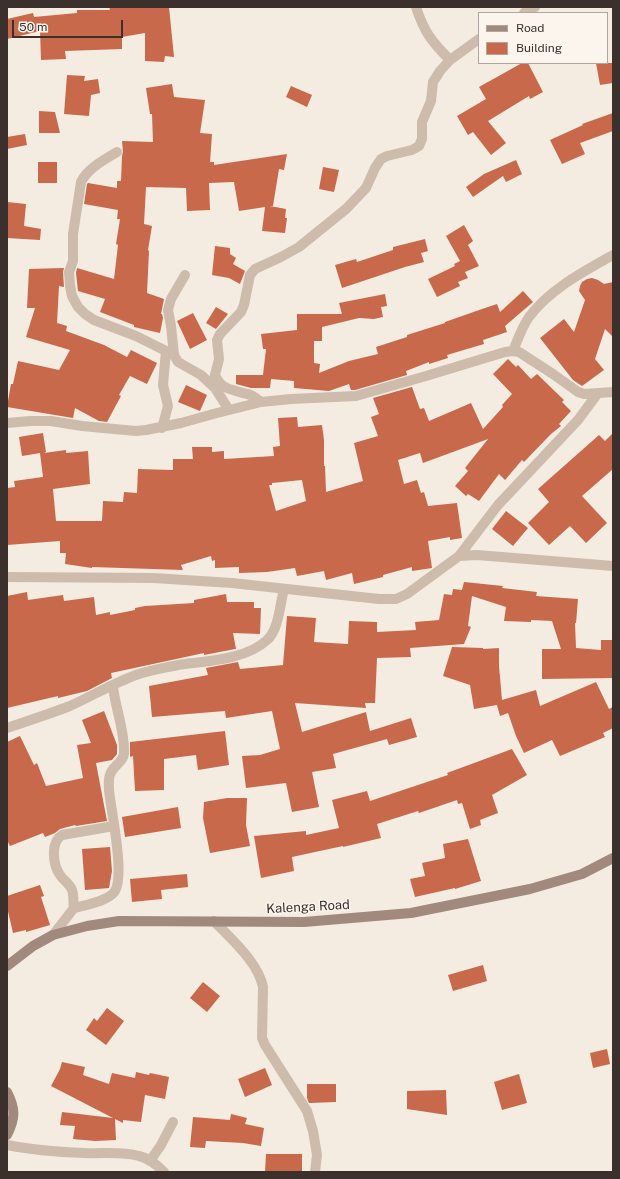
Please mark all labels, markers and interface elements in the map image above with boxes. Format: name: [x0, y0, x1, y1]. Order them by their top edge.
scale bar: [14, 12, 125, 38]
legend: [478, 12, 608, 64]
text: 50 m: [19, 20, 47, 34]
text: Road: [516, 21, 544, 35]
text: Building: [516, 41, 562, 55]
street label: Kalenga Road: [266, 897, 350, 917]

